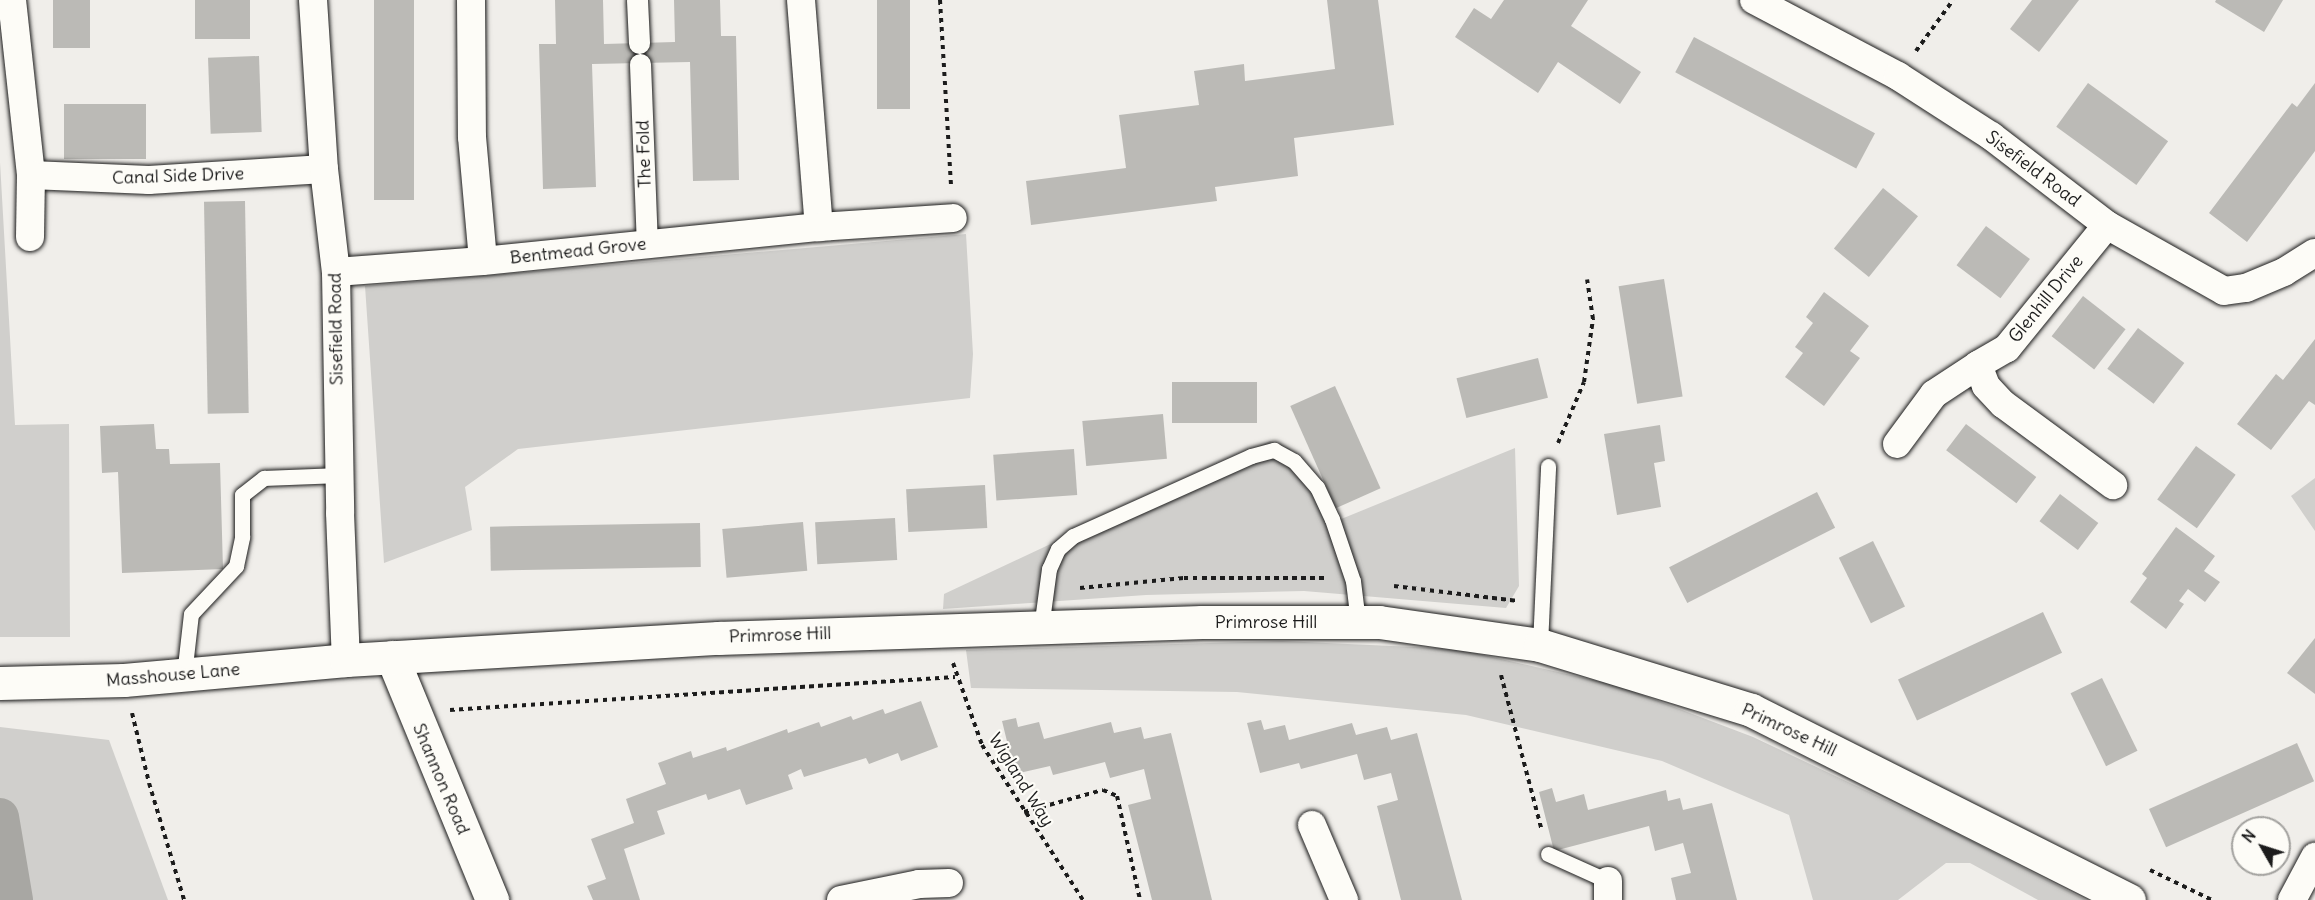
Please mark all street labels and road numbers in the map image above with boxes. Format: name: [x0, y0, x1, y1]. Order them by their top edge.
street label: The Fold: [632, 120, 656, 188]
street label: Sisefield Road: [1982, 126, 2084, 212]
street label: Canal Side Drive: [112, 163, 244, 189]
street label: Bentmead Grove: [509, 233, 647, 269]
street label: Glenhill Drive: [2004, 251, 2088, 347]
street label: Sisefield Road: [324, 272, 348, 386]
street label: Primrose Hill: [1215, 611, 1317, 633]
street label: Primrose Hill: [728, 622, 832, 648]
street label: Masshouse Lane: [105, 658, 241, 692]
street label: Primrose Hill: [1738, 699, 1840, 761]
street label: Shannon Road: [408, 720, 474, 838]
street label: Wigland Way: [984, 729, 1058, 831]

